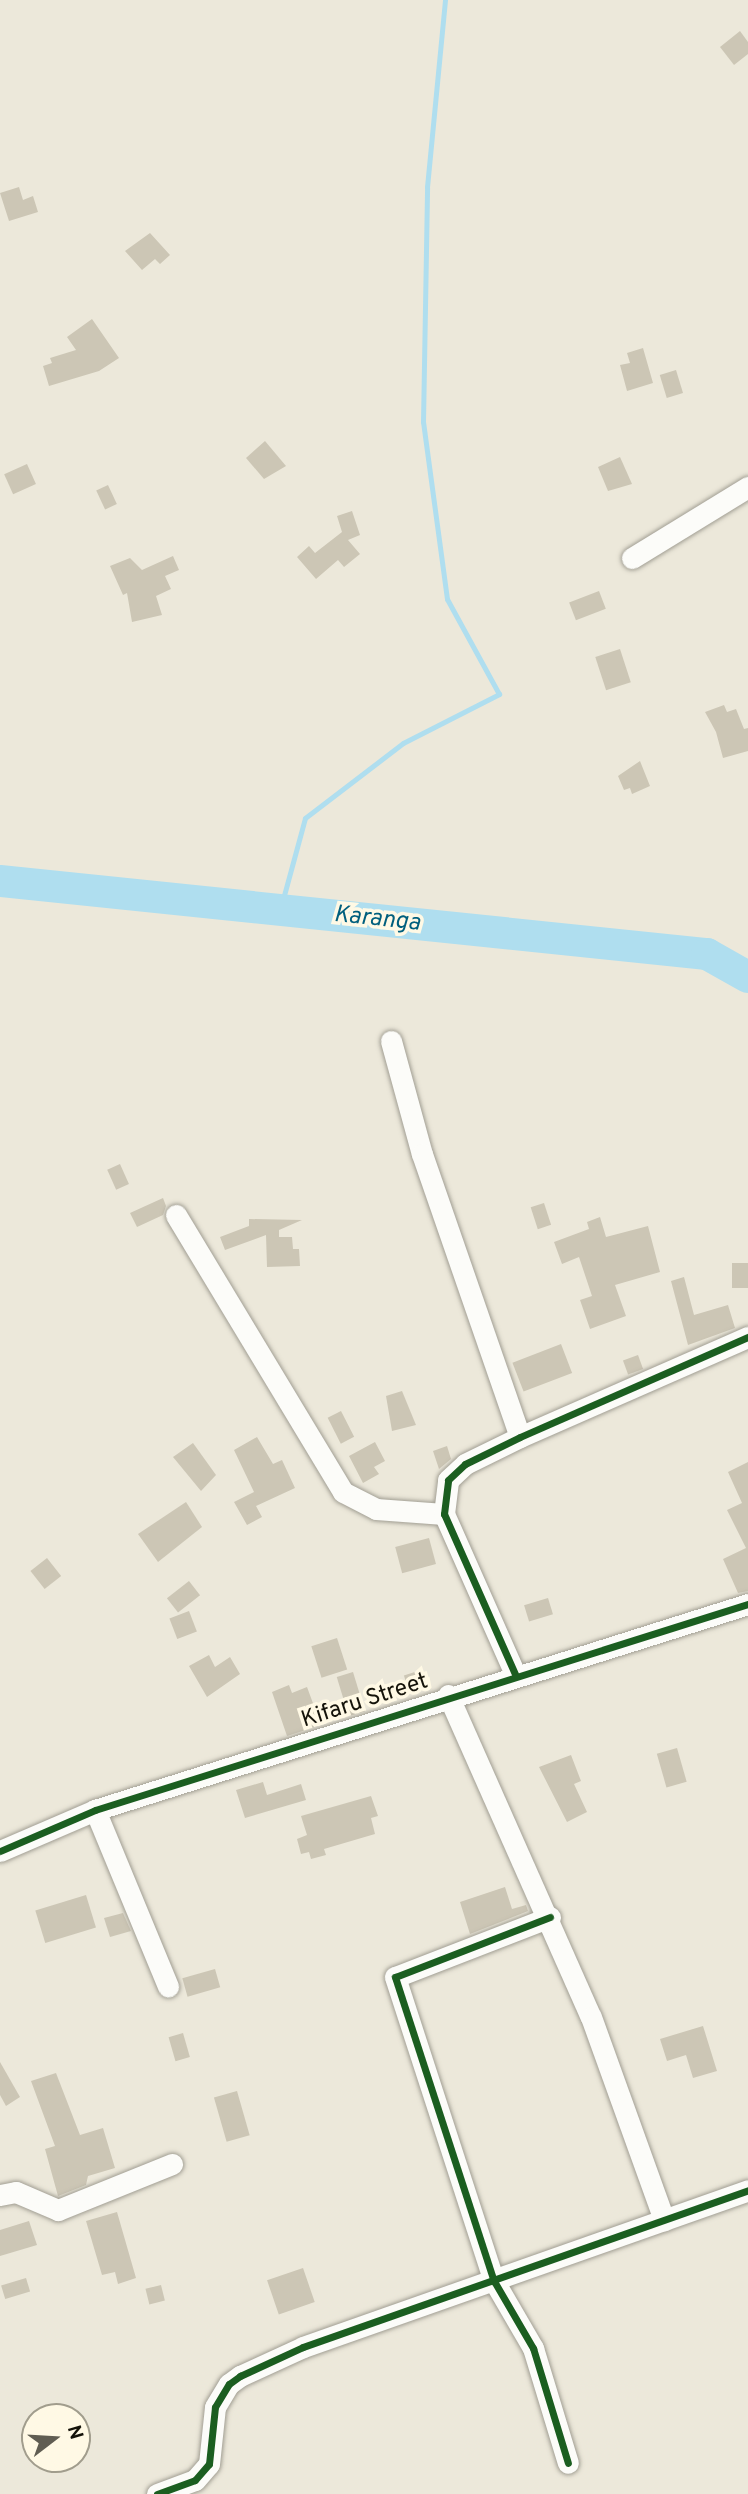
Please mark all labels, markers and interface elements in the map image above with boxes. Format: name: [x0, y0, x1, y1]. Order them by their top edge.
water label: Karanga: [332, 901, 422, 939]
street label: Kifaru Street: [298, 1669, 432, 1735]
north arrow: [21, 2403, 91, 2473]
text: N: [61, 2422, 88, 2442]

